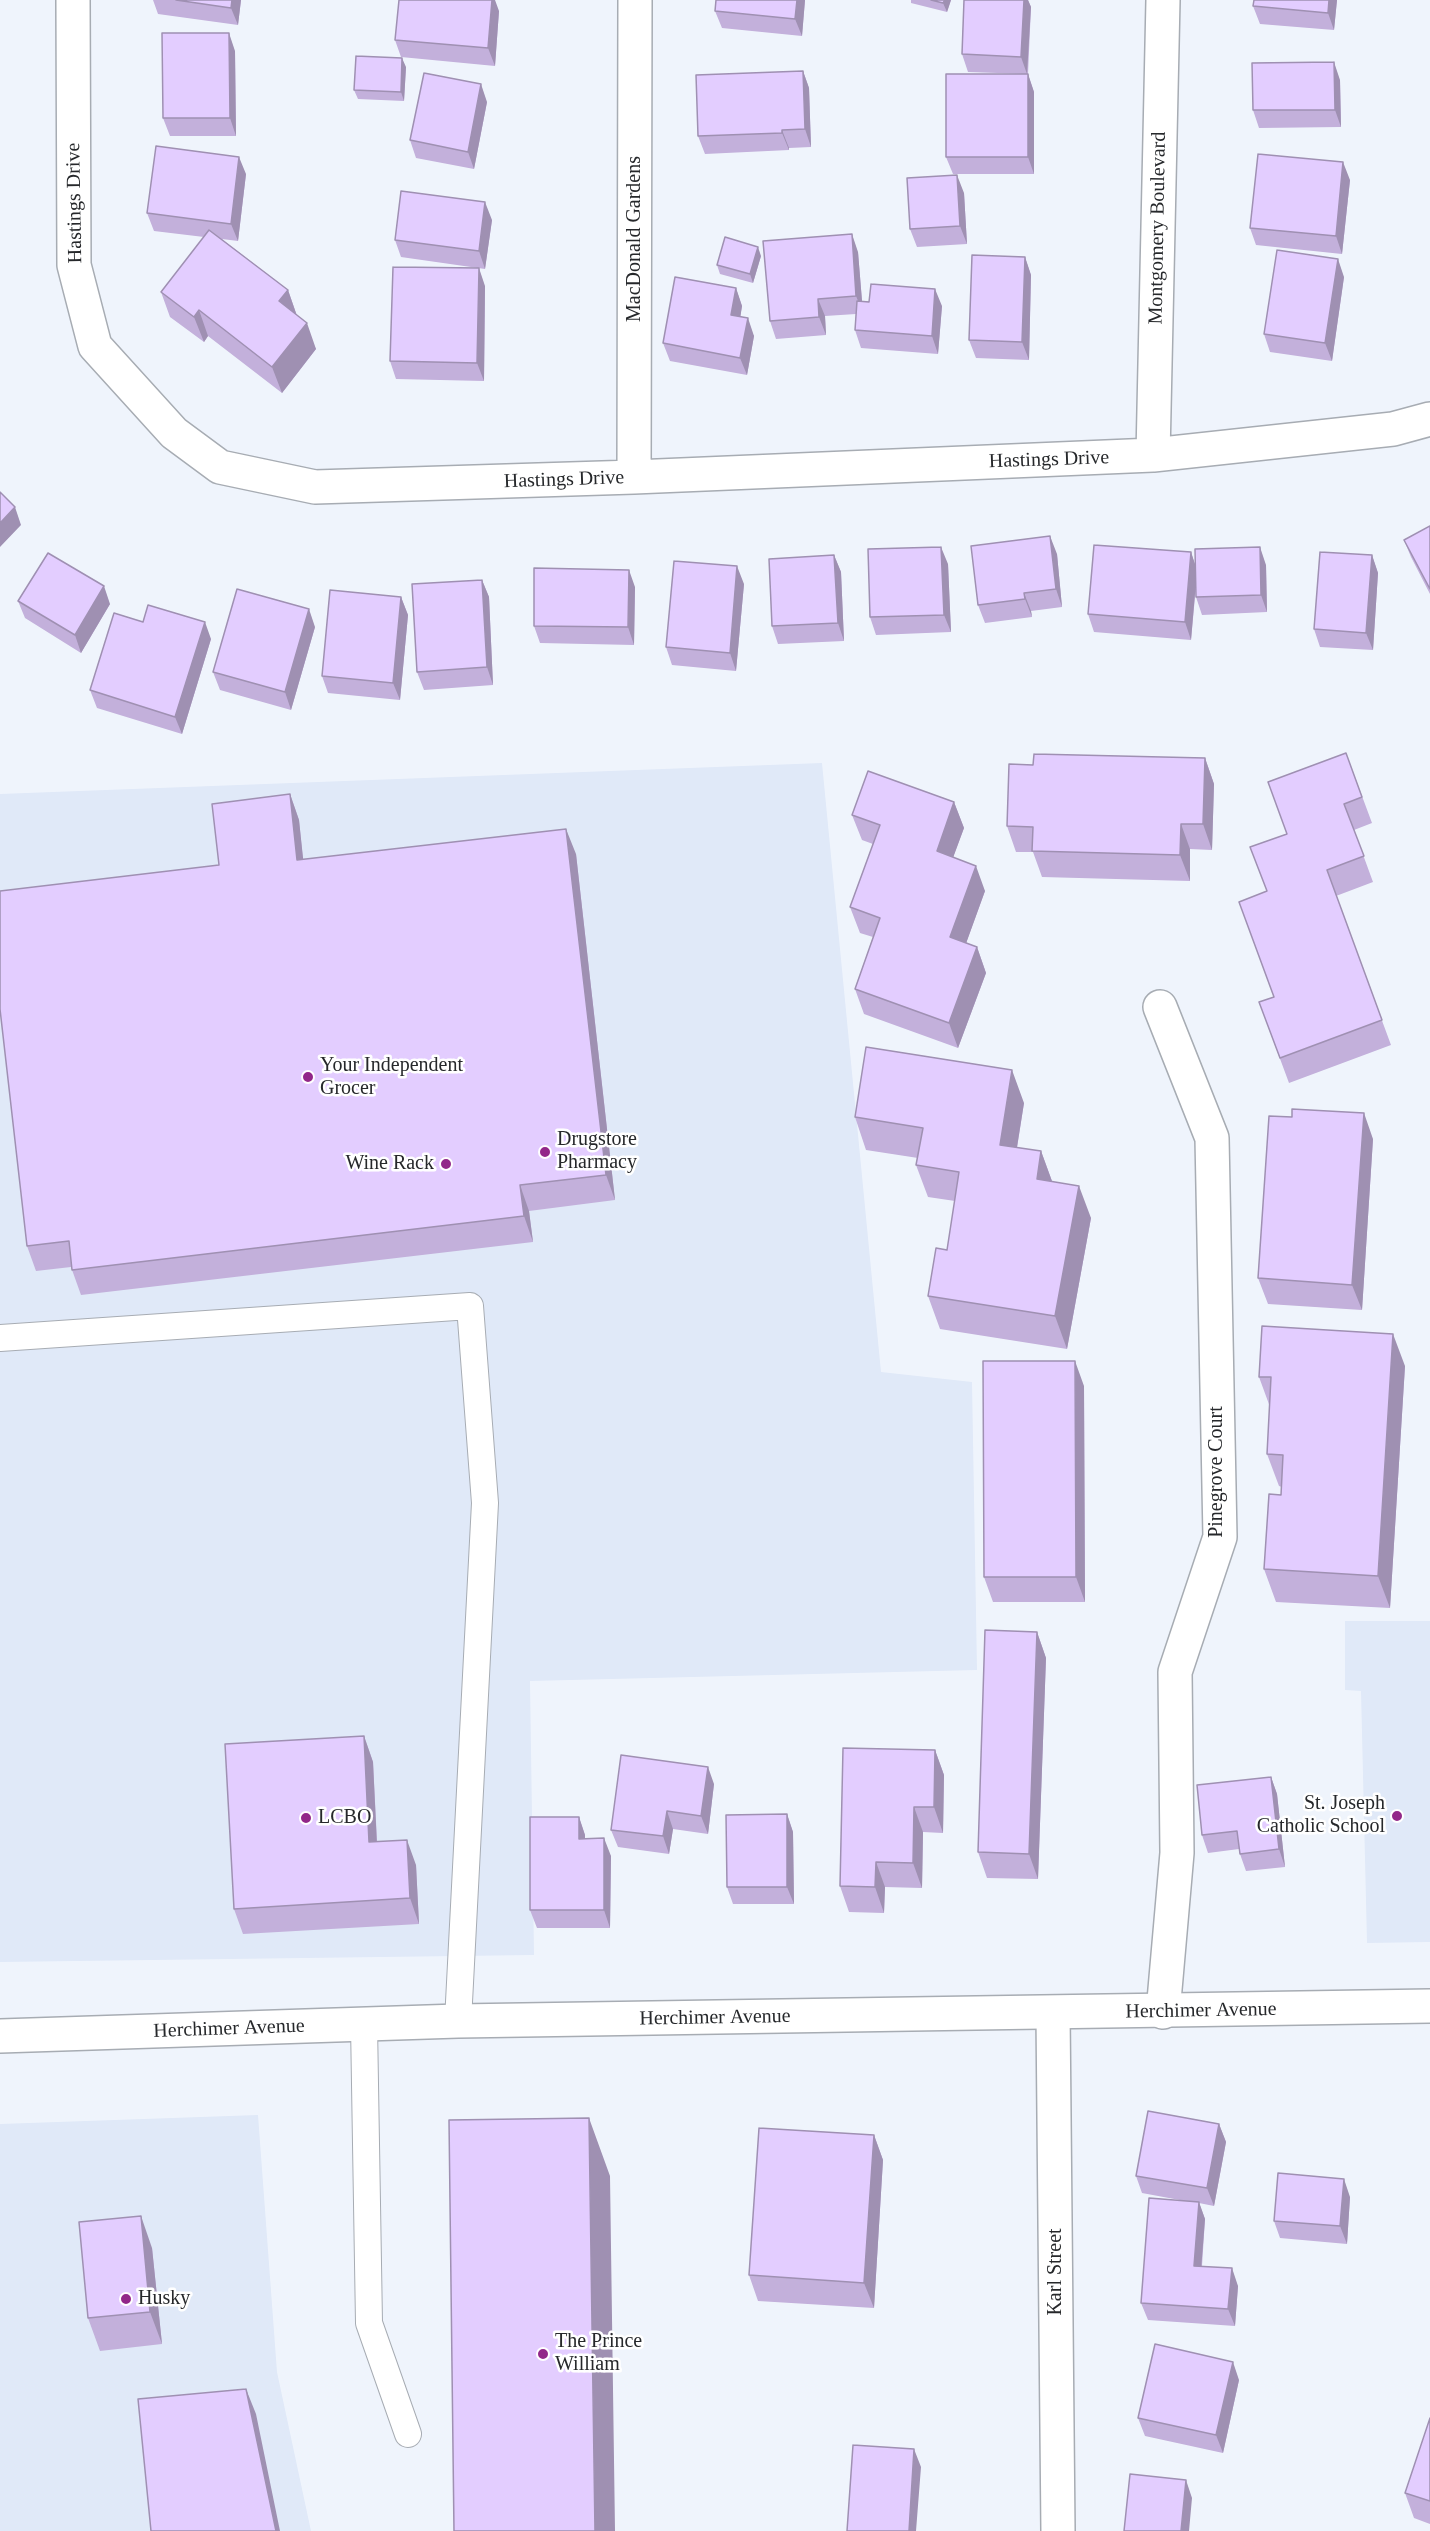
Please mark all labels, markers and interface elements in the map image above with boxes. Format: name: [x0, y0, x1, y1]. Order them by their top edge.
street label: Montgomery Boulevard: [1144, 131, 1172, 325]
street label: Hastings Drive: [62, 143, 88, 263]
street label: MacDonald Gardens: [623, 156, 647, 322]
street label: Hastings Drive: [988, 446, 1110, 474]
street label: Hastings Drive: [503, 466, 625, 494]
place label: Your Independent Grocer: [320, 1054, 463, 1101]
marker: Your Independent Grocer: [301, 1070, 315, 1084]
place label: Drugstore Pharmacy: [557, 1128, 637, 1175]
marker: Drugstore Pharmacy: [538, 1145, 552, 1159]
place label: Wine Rack: [345, 1152, 434, 1176]
marker: Wine Rack: [439, 1157, 453, 1171]
street label: Pinegrove Court: [1205, 1406, 1229, 1538]
place label: St. Joseph Catholic School: [1257, 1792, 1385, 1839]
place label: LCBO: [318, 1806, 371, 1830]
marker: St. Joseph Catholic School: [1390, 1809, 1404, 1823]
marker: LCBO: [299, 1811, 313, 1825]
street label: Herchimer Avenue: [1125, 1998, 1277, 2024]
street label: Herchimer Avenue: [639, 2005, 791, 2031]
street label: Herchimer Avenue: [153, 2014, 305, 2044]
street label: Karl Street: [1044, 2228, 1068, 2316]
place label: Husky: [138, 2287, 190, 2311]
marker: Husky: [119, 2292, 133, 2306]
place label: The Prince William: [555, 2330, 642, 2377]
marker: The Prince William: [536, 2347, 550, 2361]

